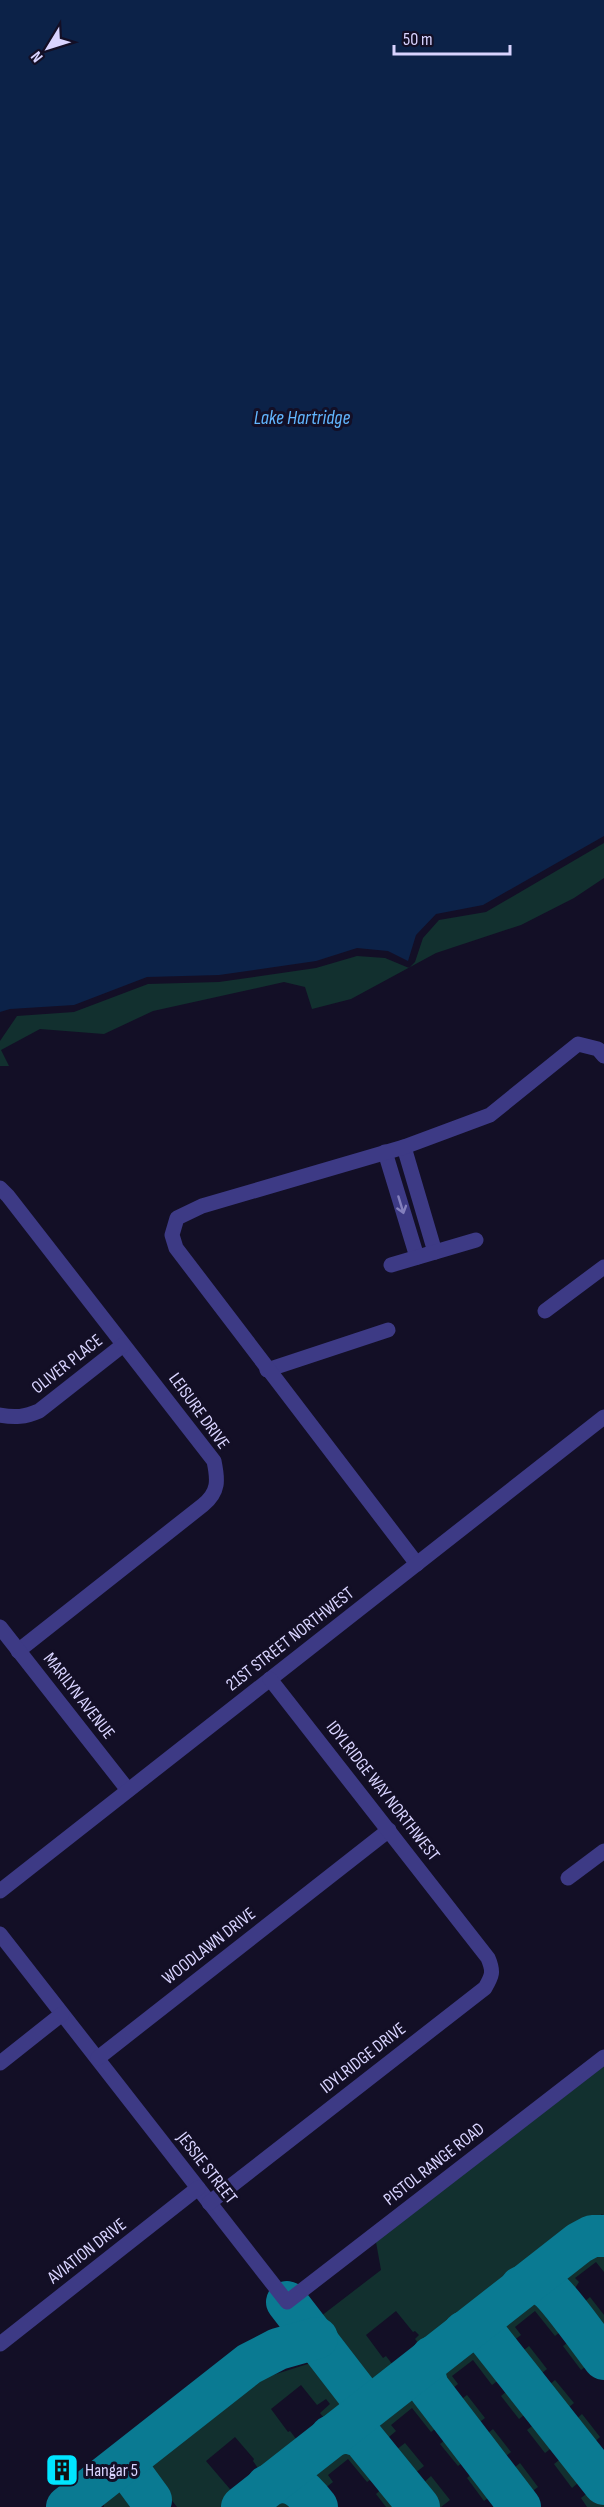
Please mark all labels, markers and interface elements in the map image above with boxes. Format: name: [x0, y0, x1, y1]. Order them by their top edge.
north arrow: [18, 18, 78, 78]
scale bar: [394, 18, 510, 56]
text: 50 m: [403, 29, 433, 50]
text: N: [27, 47, 47, 66]
water label: Lake Hartridge: [254, 406, 350, 430]
one-way arrow: [397, 1195, 408, 1214]
street label: OLIVER PLACE: [27, 1330, 107, 1398]
street label: LEISURE DRIVE: [164, 1369, 234, 1453]
street label: 21ST STREET NORTHWEST: [222, 1583, 358, 1695]
street label: MARILYN AVENUE: [39, 1649, 119, 1743]
street label: IDYLRIDGE WAY NORTHWEST: [322, 1717, 444, 1865]
street label: WOODLAWN DRIVE: [158, 1903, 260, 1989]
street label: IDYLRIDGE DRIVE: [316, 2018, 410, 2098]
street label: PISTOL RANGE ROAD: [379, 2118, 489, 2210]
street label: JESSIE STREET: [172, 2127, 242, 2208]
street label: AVIATION DRIVE: [43, 2214, 131, 2289]
building icon: Hangar 5: [44, 2452, 80, 2488]
place label: Hangar 5: [85, 2460, 138, 2481]

